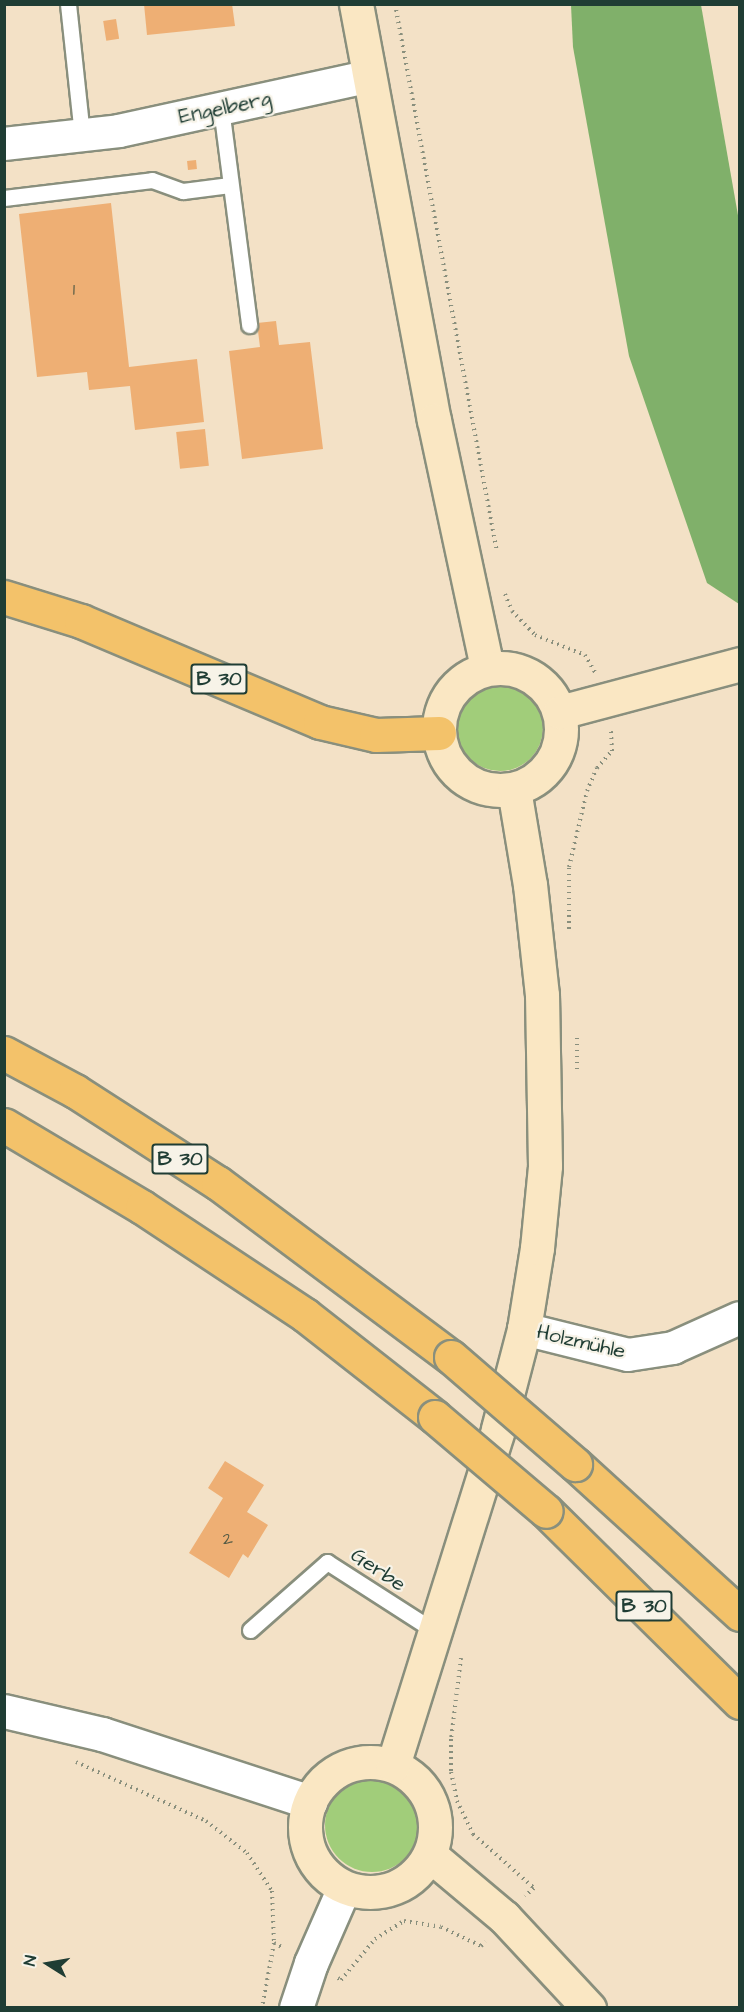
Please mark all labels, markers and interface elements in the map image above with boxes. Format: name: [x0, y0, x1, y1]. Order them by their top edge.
street label: Engelberg: [176, 86, 274, 130]
house number: 1: [73, 279, 75, 301]
road number: B 30: [189, 662, 249, 696]
road number: B 30: [150, 1142, 210, 1176]
street label: Holzmühle: [534, 1320, 628, 1364]
house number: 2: [223, 1528, 233, 1550]
street label: Gerbe: [346, 1543, 410, 1597]
road number: B 30: [614, 1589, 674, 1623]
north arrow: [18, 1934, 78, 1994]
text: N: [19, 1954, 42, 1968]

